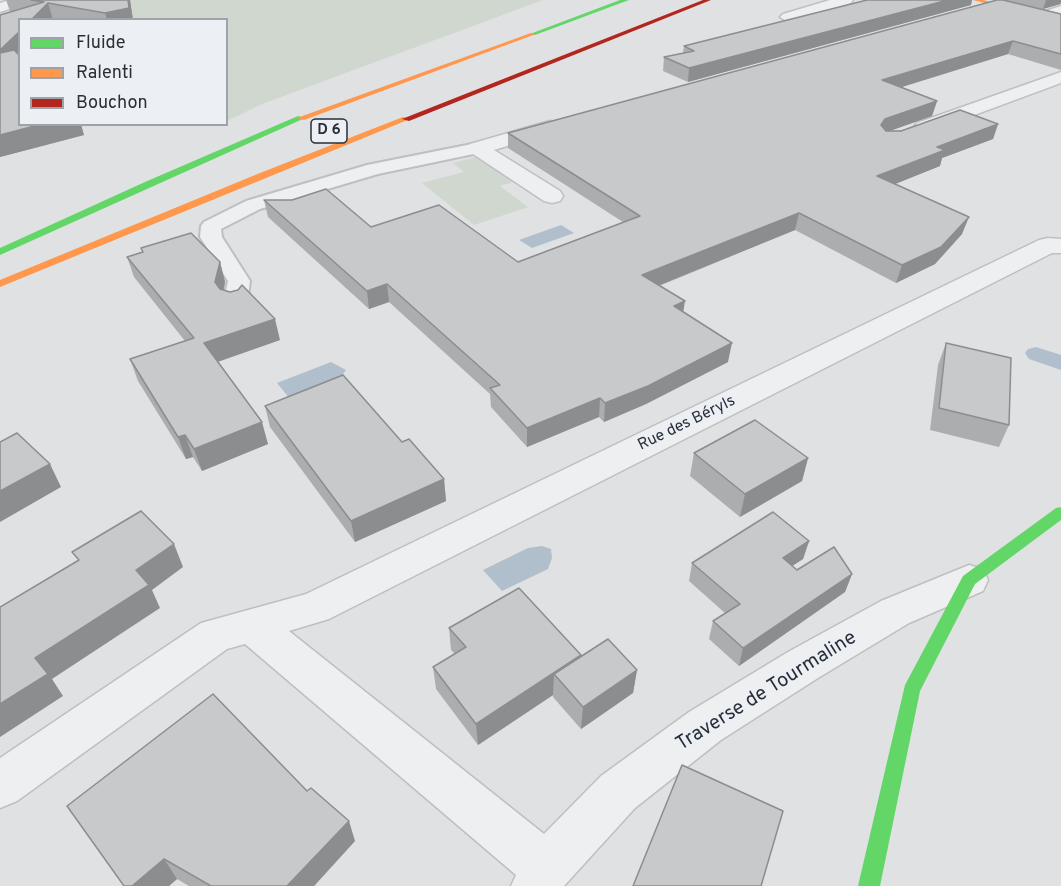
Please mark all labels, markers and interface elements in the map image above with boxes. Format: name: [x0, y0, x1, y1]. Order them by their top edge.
legend: [18, 18, 228, 126]
text: Fluide: [76, 32, 125, 55]
text: Ralenti: [76, 62, 133, 85]
text: Bouchon: [76, 92, 148, 115]
road number: D 6: [311, 119, 347, 143]
street label: Rue des Béryls: [635, 392, 739, 456]
street label: Traverse de Tourmaline: [672, 627, 862, 757]

